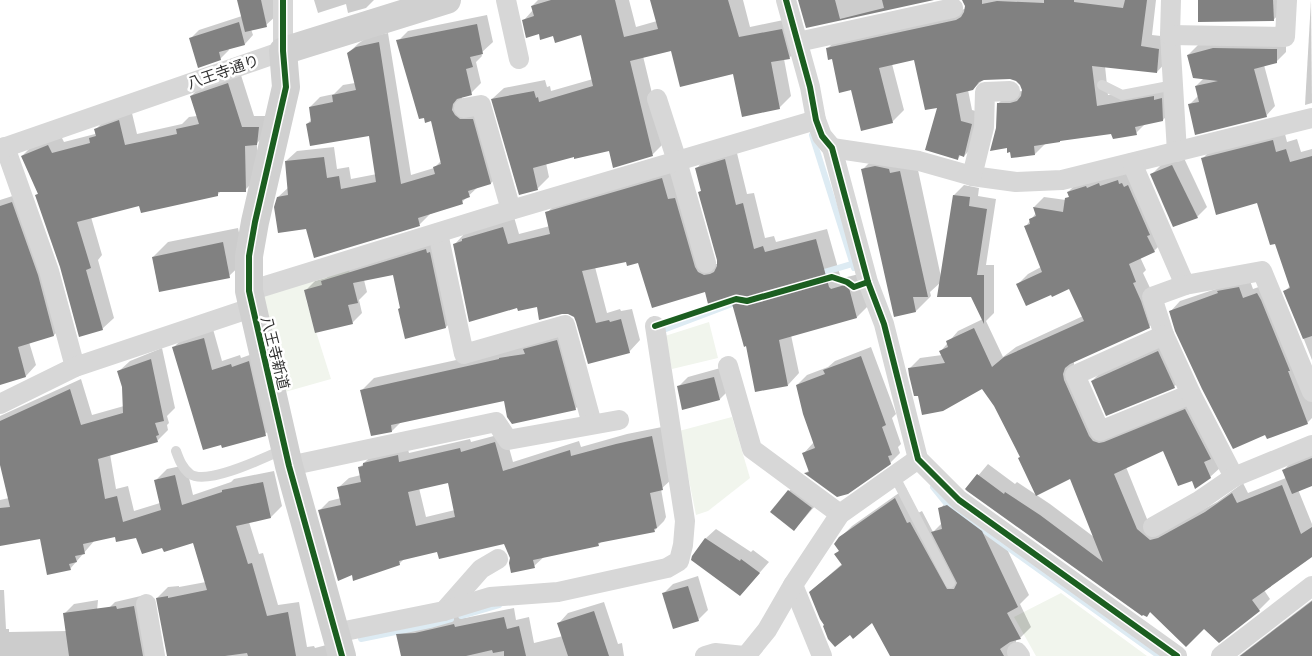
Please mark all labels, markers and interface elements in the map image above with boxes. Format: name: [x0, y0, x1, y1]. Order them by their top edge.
street label: 八王寺通り: [185, 51, 261, 93]
street label: 八王寺新道: [257, 314, 293, 392]

